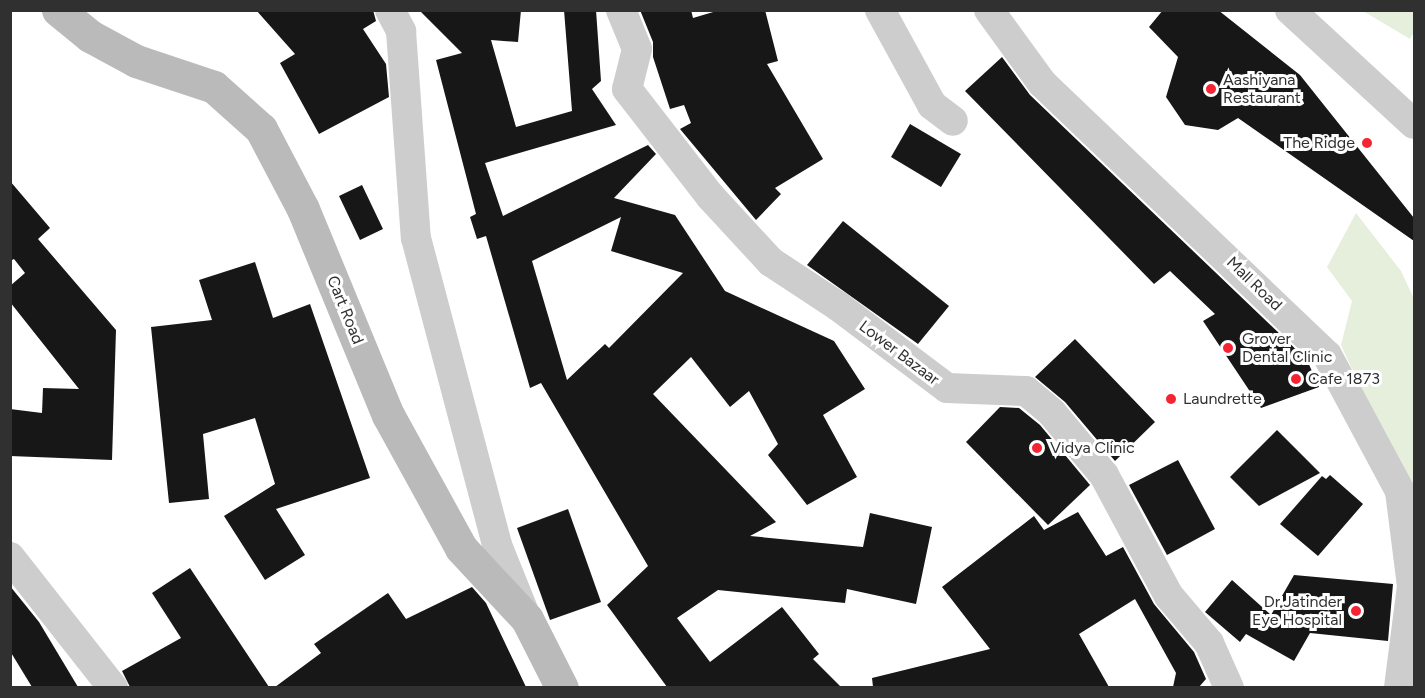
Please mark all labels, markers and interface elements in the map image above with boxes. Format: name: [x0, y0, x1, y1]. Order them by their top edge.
place label: Aashiyana Restaurant: [1223, 70, 1301, 108]
marker: Aashiyana Restaurant: [1204, 82, 1218, 96]
place label: The Ridge: [1283, 133, 1355, 153]
marker: The Ridge: [1360, 136, 1374, 150]
street label: Mall Road: [1222, 253, 1286, 315]
street label: Cart Road: [323, 273, 367, 347]
street label: Lower Bazaar: [855, 317, 943, 389]
place label: Grover Dental Clinic: [1242, 329, 1332, 367]
marker: Grover Dental Clinic: [1219, 339, 1237, 357]
place label: Cafe 1873: [1308, 369, 1380, 389]
marker: Cafe 1873: [1289, 372, 1303, 386]
place label: Laundrette: [1183, 389, 1262, 409]
marker: Laundrette: [1164, 392, 1178, 406]
place label: Vidya Clinic: [1050, 438, 1135, 458]
marker: Vidya Clinic: [1028, 439, 1046, 457]
place label: Dr.Jatinder Eye Hospital: [1252, 592, 1342, 630]
marker: Dr.Jatinder Eye Hospital: [1347, 602, 1365, 620]

